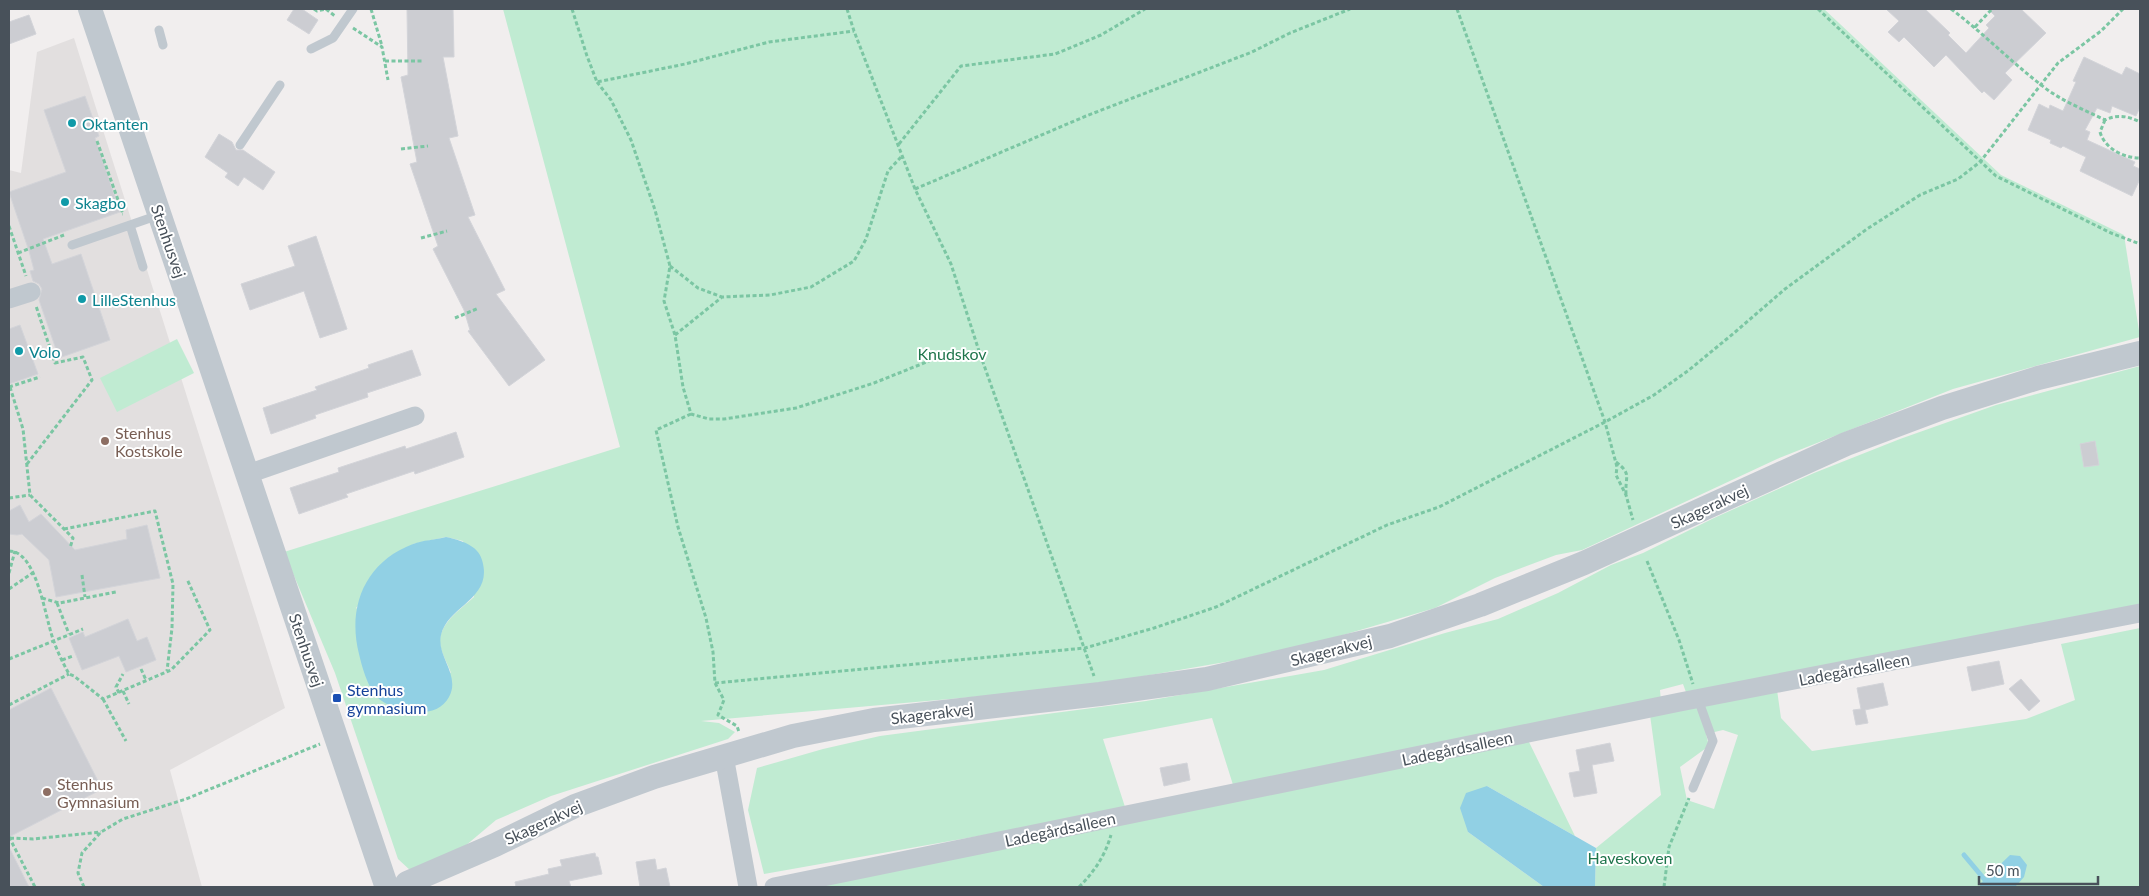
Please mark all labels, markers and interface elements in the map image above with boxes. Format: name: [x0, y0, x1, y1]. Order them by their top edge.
place label: Oktanten: [82, 114, 148, 133]
marker: Oktanten: [66, 117, 78, 129]
place label: Skagbo: [75, 193, 126, 212]
marker: Skagbo: [59, 196, 71, 208]
street label: Stenhusvej: [148, 202, 190, 280]
place label: LilleStenhus: [92, 290, 176, 309]
marker: LilleStenhus: [76, 293, 88, 305]
place label: Volo: [29, 342, 61, 361]
park label: Knudskov: [917, 344, 987, 363]
marker: Volo: [13, 345, 25, 357]
place label: Stenhus Kostskole: [115, 423, 183, 460]
marker: Stenhus Kostskole: [99, 435, 111, 447]
street label: Skagerakvej: [1667, 480, 1751, 532]
street label: Stenhusvej: [286, 611, 328, 689]
street label: Skagerakvej: [1288, 631, 1374, 669]
street label: Ladegårdsalleen: [1797, 649, 1911, 689]
place label: Stenhus gymnasium: [347, 680, 426, 717]
marker: Stenhus gymnasium: [331, 692, 343, 704]
street label: Skagerakvej: [889, 698, 975, 728]
street label: Ladegårdsalleen: [1400, 727, 1514, 769]
place label: Stenhus Gymnasium: [57, 774, 140, 811]
marker: Stenhus Gymnasium: [41, 786, 53, 798]
street label: Skagerakvej: [501, 796, 585, 848]
street label: Ladegårdsalleen: [1003, 808, 1117, 850]
park label: Haveskoven: [1587, 848, 1673, 867]
scale bar: [1979, 854, 2098, 886]
text: 50 m: [1986, 861, 2020, 879]

